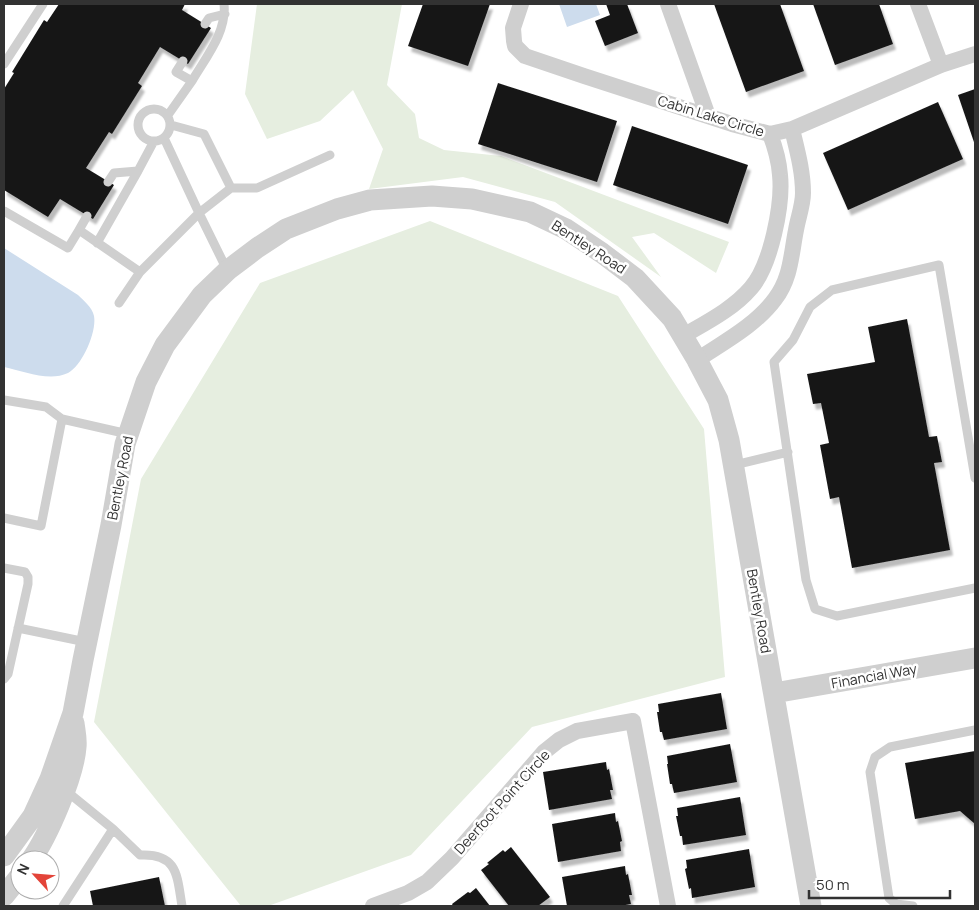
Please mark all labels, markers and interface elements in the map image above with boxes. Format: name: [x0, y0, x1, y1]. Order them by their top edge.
street label: Cabin Lake Circle: [656, 90, 767, 141]
street label: Bentley Road: [548, 215, 630, 278]
street label: Bentley Road: [102, 434, 137, 522]
street label: Bentley Road: [743, 567, 776, 654]
street label: Financial Way: [830, 659, 919, 692]
street label: Deerfoot Point Circle: [450, 745, 554, 858]
north arrow: [10, 850, 60, 900]
text: N: [12, 860, 34, 878]
scale bar: [809, 868, 950, 900]
text: 50 m: [816, 874, 850, 895]

